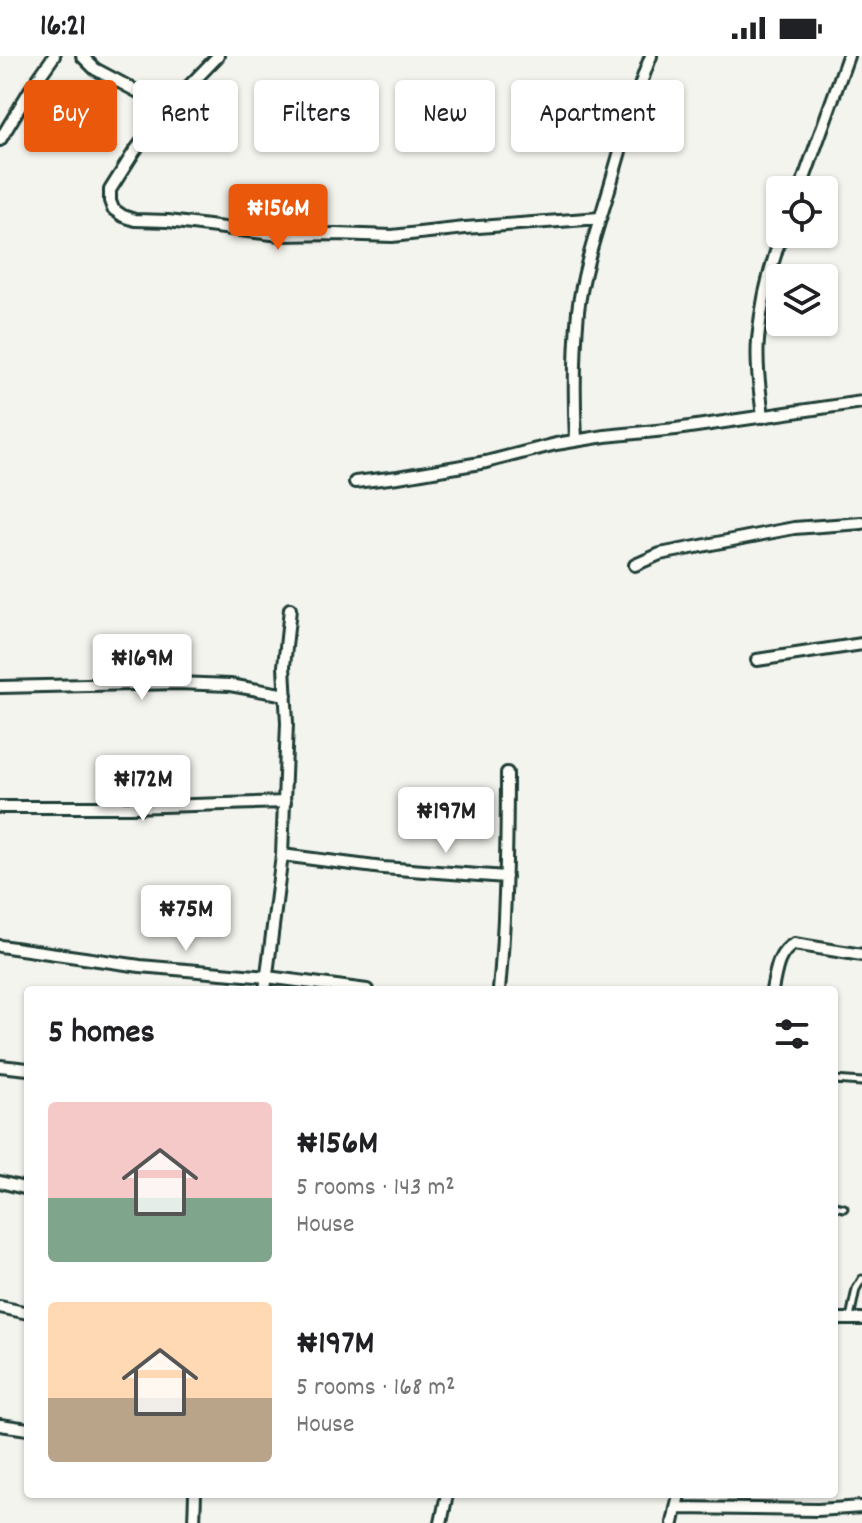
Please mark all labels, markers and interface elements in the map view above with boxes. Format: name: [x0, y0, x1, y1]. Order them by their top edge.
text: 16:21: [40, 7, 86, 50]
chip: Buy: [24, 80, 117, 152]
chip: Rent: [133, 80, 238, 152]
chip: Filters: [254, 80, 379, 152]
chip: New: [395, 80, 495, 152]
chip: Apartment: [511, 80, 684, 152]
map controls: [766, 176, 838, 336]
button: locate: [766, 176, 838, 248]
pin: ₦156M: [222, 184, 334, 252]
text: ₦156M: [247, 191, 309, 228]
button: layers: [766, 264, 838, 336]
pin: ₦169M: [86, 634, 198, 702]
text: ₦169M: [111, 641, 173, 678]
pin: ₦172M: [87, 755, 199, 823]
text: ₦172M: [113, 762, 173, 799]
pin: ₦197M: [390, 787, 502, 855]
text: ₦197M: [416, 794, 476, 831]
pin: ₦75M: [139, 885, 233, 953]
text: ₦75M: [159, 892, 213, 929]
text: 5 homes: [48, 1010, 155, 1059]
icon: filters: [770, 1012, 814, 1056]
text: ₦156M: [296, 1121, 378, 1170]
icon: home: [112, 1134, 208, 1230]
text: 5 rooms · 143 m²: [296, 1170, 455, 1207]
text: House: [296, 1207, 354, 1244]
text: ₦197M: [296, 1321, 374, 1370]
icon: home: [112, 1334, 208, 1430]
text: 5 rooms · 168 m²: [296, 1370, 456, 1407]
text: House: [296, 1407, 354, 1444]

